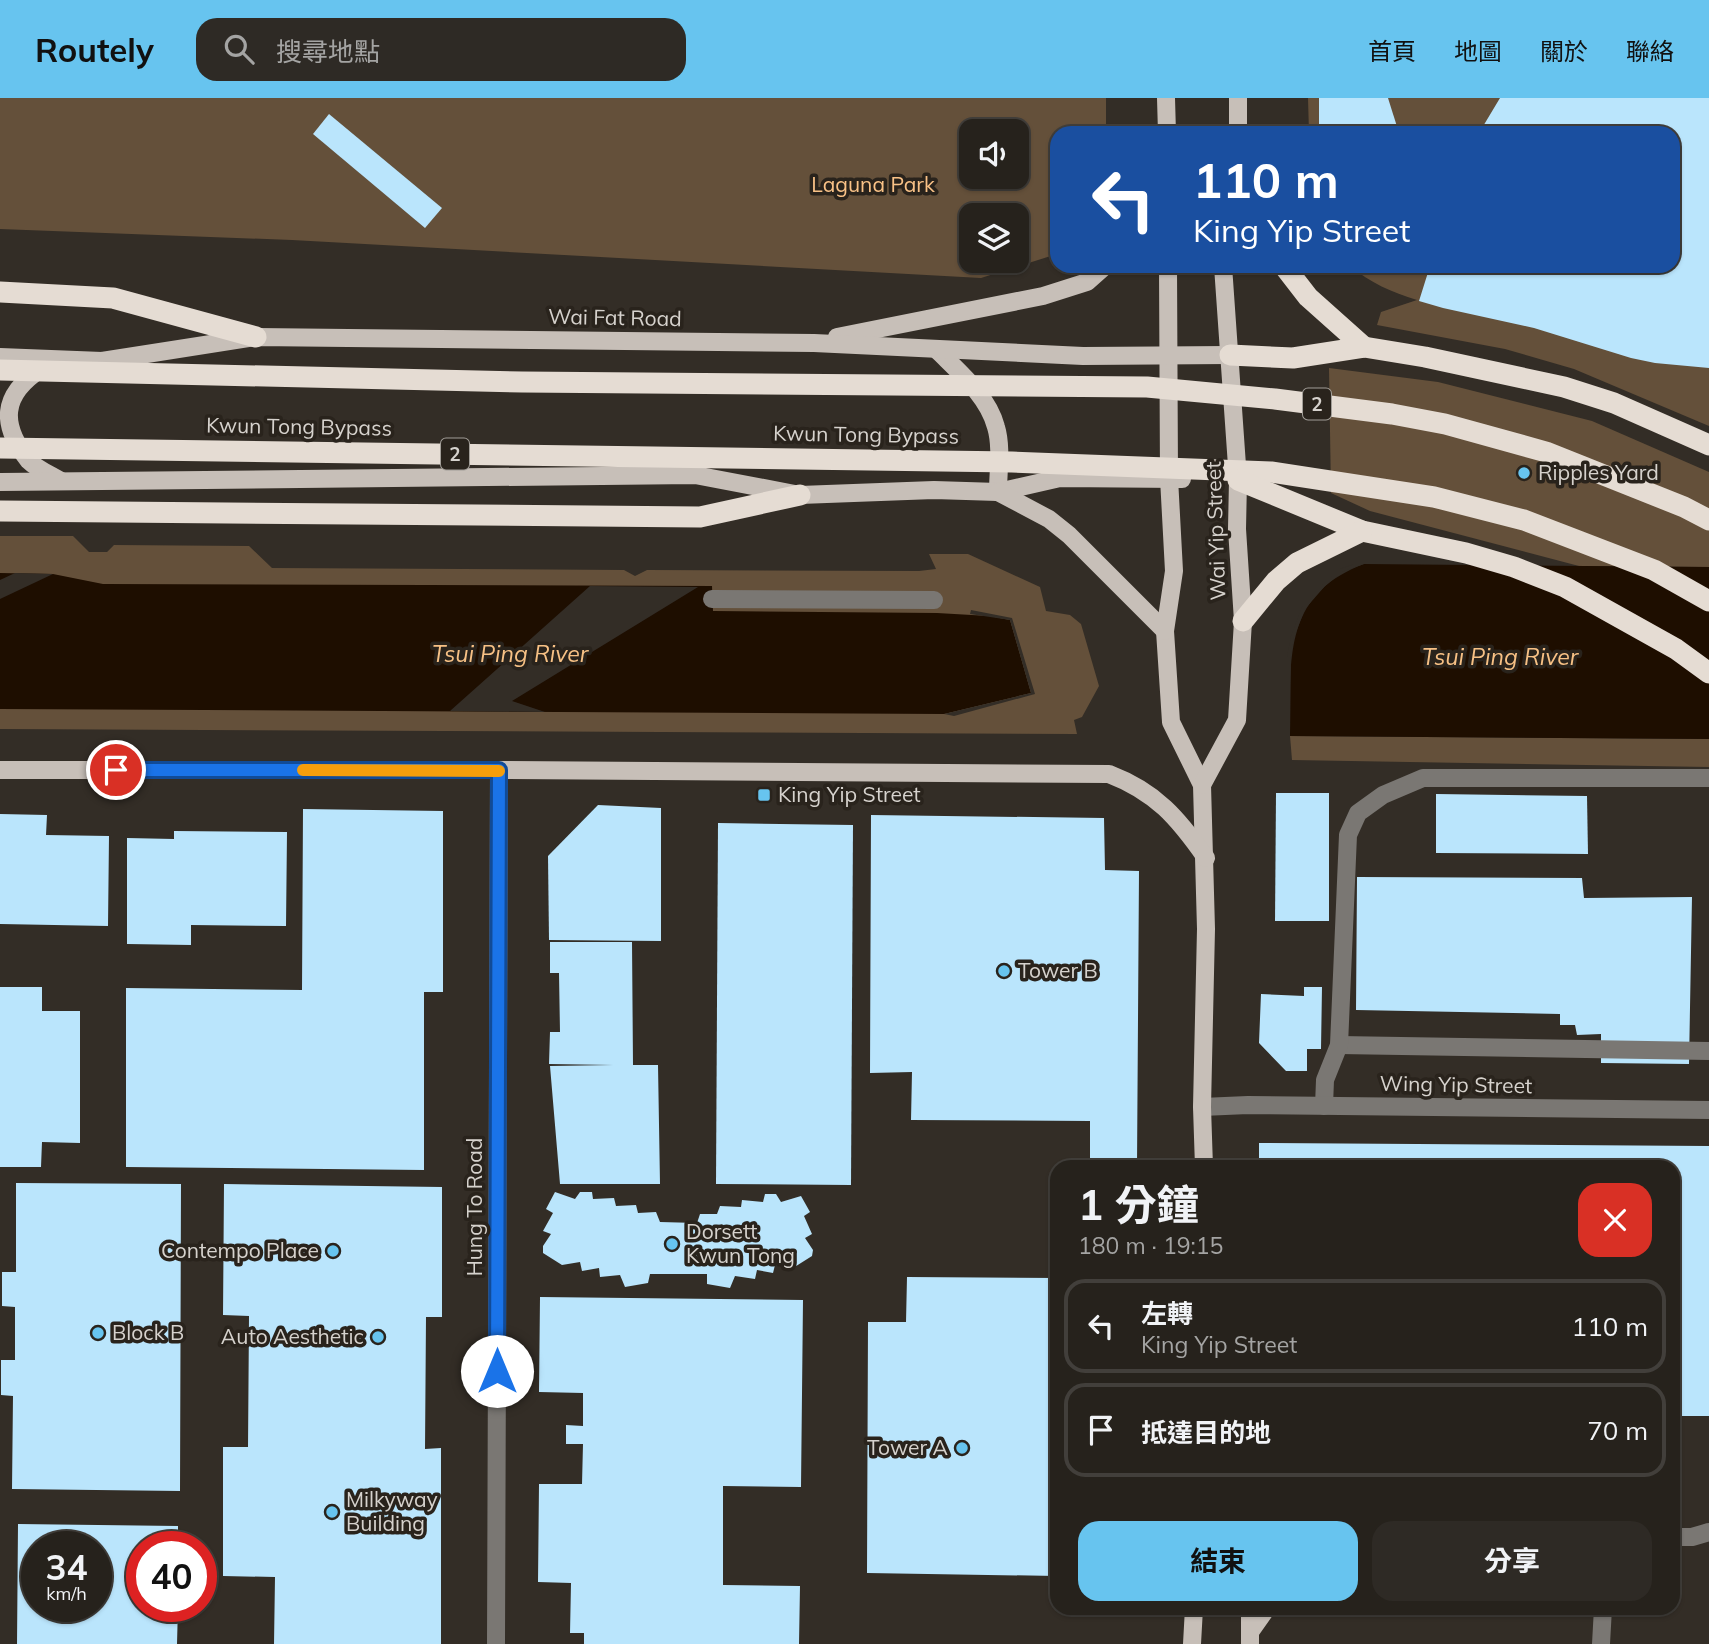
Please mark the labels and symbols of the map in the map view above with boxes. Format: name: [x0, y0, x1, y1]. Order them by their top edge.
park label: Laguna Park: [811, 171, 935, 197]
street label: Wai Fat Road: [548, 303, 682, 331]
road number: 2: [1303, 388, 1331, 420]
street label: Kwun Tong Bypass: [206, 411, 392, 441]
street label: Kwun Tong Bypass: [773, 419, 959, 449]
road number: 2: [441, 438, 469, 470]
place label: Ripples Yard: [1538, 459, 1659, 485]
street label: Wai Yip Street: [1200, 461, 1230, 601]
marker: Ripples Yard: [1516, 465, 1532, 481]
water label: Tsui Ping River: [432, 639, 590, 668]
water label: Tsui Ping River: [1422, 642, 1580, 671]
pin: [86, 740, 146, 800]
place label: King Yip Street: [778, 781, 921, 807]
marker: King Yip Street: [756, 787, 772, 803]
place label: Tower B: [1018, 957, 1098, 983]
marker: Tower B: [996, 963, 1012, 979]
street label: Wing Yip Street: [1379, 1070, 1533, 1098]
street label: Hung To Road: [461, 1138, 487, 1276]
place label: Dorsett Kwun Tong: [686, 1218, 795, 1268]
marker: Dorsett Kwun Tong: [664, 1236, 680, 1252]
place label: Contempo Place: [161, 1237, 319, 1263]
marker: Contempo Place: [325, 1243, 341, 1259]
place label: Block B: [112, 1319, 184, 1345]
place label: Auto Aesthetic: [221, 1323, 364, 1349]
marker: Block B: [90, 1325, 106, 1341]
marker: Auto Aesthetic: [370, 1329, 386, 1345]
position arrow: [460, 1334, 534, 1408]
place label: Tower A: [867, 1434, 949, 1460]
marker: Tower A: [954, 1440, 970, 1456]
place label: Milkyway Building: [346, 1486, 438, 1536]
marker: Milkyway Building: [324, 1504, 340, 1520]
speed limit sign: 40: [126, 1531, 217, 1622]

